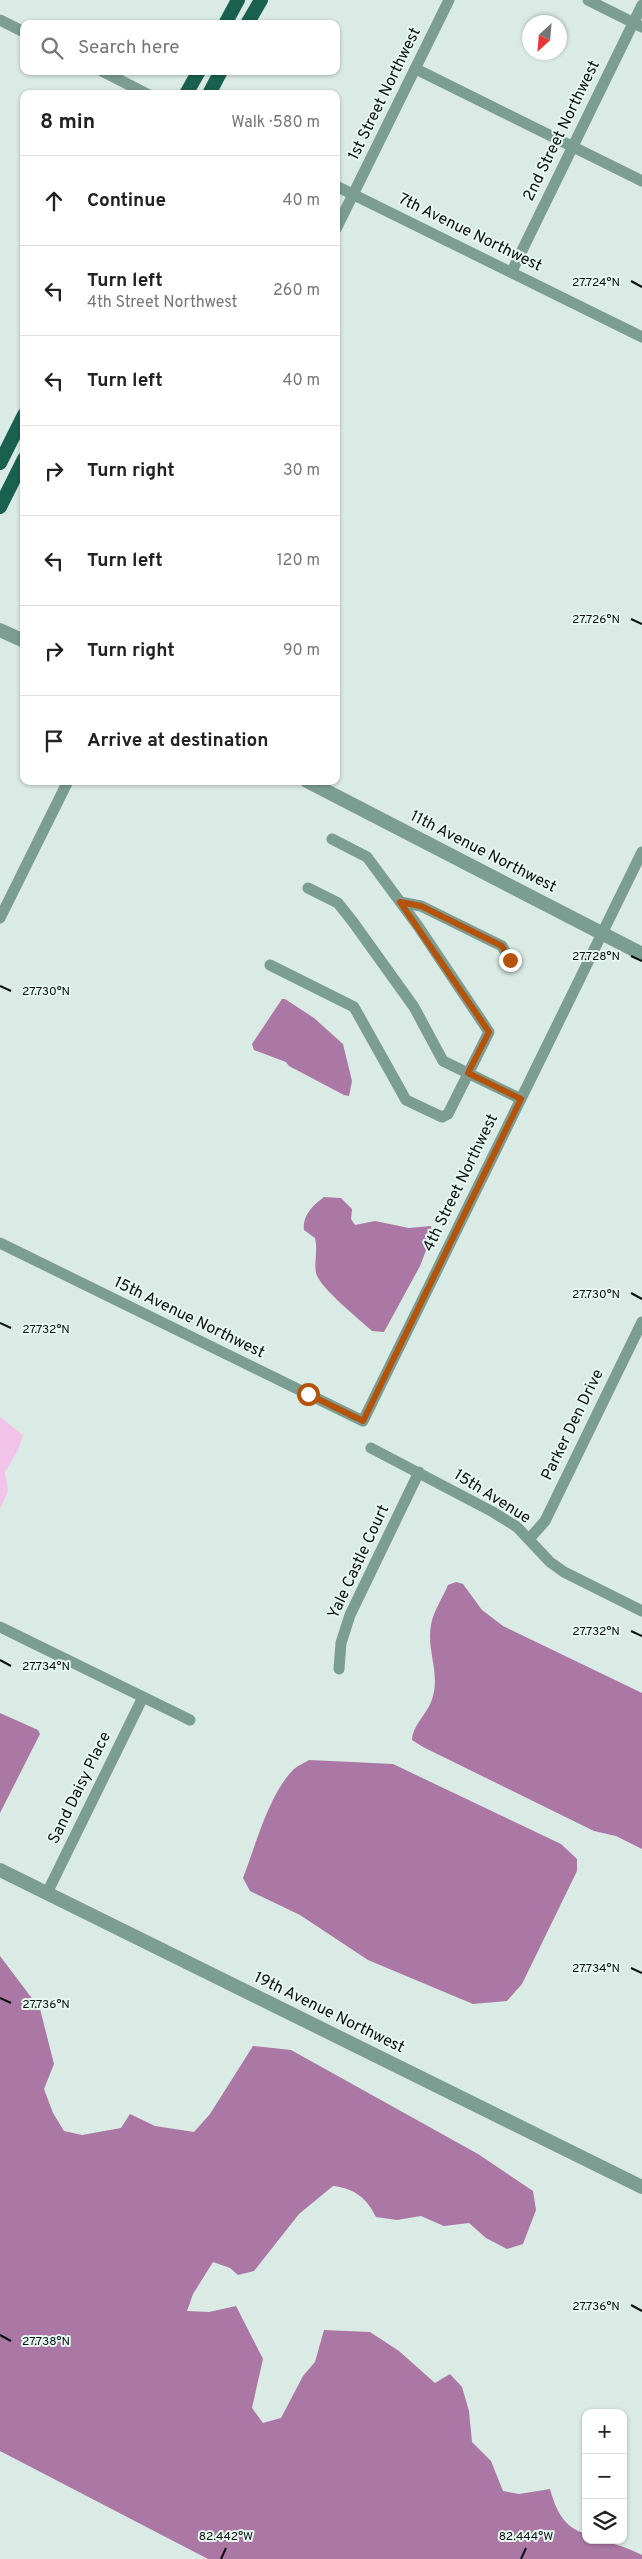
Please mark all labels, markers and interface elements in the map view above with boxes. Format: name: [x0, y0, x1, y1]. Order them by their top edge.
north arrow: [522, 15, 567, 60]
search box: [20, 20, 340, 75]
street label: 1st Street Northwest: [344, 24, 426, 164]
icon: search: [38, 34, 66, 62]
text: Search here: [78, 36, 180, 60]
street label: 2nd Street Northwest: [519, 57, 605, 205]
text: 8 min: [40, 109, 95, 136]
text: Walk · 580 m: [231, 113, 320, 133]
icon: ahead: [40, 187, 68, 215]
text: Continue: [87, 189, 166, 213]
street label: 7th Avenue Northwest: [395, 190, 545, 276]
text: 40 m: [282, 191, 320, 211]
text: Turn left: [87, 269, 163, 293]
text: 27.724°N: [572, 275, 620, 291]
icon: left: [40, 277, 68, 305]
text: 260 m: [273, 281, 320, 301]
text: 4th Street Northwest: [87, 293, 238, 313]
icon: left: [40, 367, 68, 395]
text: Turn left: [87, 369, 163, 393]
text: 40 m: [282, 371, 320, 391]
icon: right: [40, 457, 68, 485]
text: Turn right: [87, 459, 175, 483]
text: 30 m: [283, 461, 320, 481]
icon: left: [40, 547, 68, 575]
text: Turn left: [87, 549, 163, 573]
text: 120 m: [277, 551, 320, 571]
text: 27.726°N: [572, 612, 620, 628]
icon: right: [40, 637, 68, 665]
text: Turn right: [87, 639, 175, 663]
text: 90 m: [283, 641, 320, 661]
icon: arrive: [40, 727, 68, 755]
text: Arrive at destination: [87, 729, 268, 753]
street label: 11th Avenue Northwest: [407, 806, 559, 898]
route end: [499, 949, 522, 972]
text: 27.728°N: [572, 949, 620, 965]
text: 27.730°N: [22, 984, 70, 1000]
street label: 4th Street Northwest: [419, 1111, 503, 1255]
street label: 15th Avenue Northwest: [110, 1273, 268, 1363]
text: 27.730°N: [572, 1287, 620, 1303]
text: 27.732°N: [22, 1322, 70, 1338]
street label: Parker Den Drive: [537, 1366, 609, 1484]
route start: [297, 1383, 320, 1406]
street label: 15th Avenue: [450, 1465, 534, 1529]
street label: Yale Castle Court: [324, 1502, 394, 1622]
text: 27.732°N: [572, 1624, 620, 1640]
text: 27.734°N: [22, 1659, 70, 1675]
street label: Sand Daisy Place: [44, 1729, 116, 1847]
text: 27.734°N: [572, 1961, 620, 1977]
street label: 19th Avenue Northwest: [250, 1968, 408, 2058]
text: 27.736°N: [22, 1997, 70, 2013]
text: 27.736°N: [572, 2299, 620, 2315]
text: 27.738°N: [22, 2334, 70, 2350]
map controls: [582, 2409, 627, 2544]
button: +: [582, 2409, 627, 2454]
button: −: [582, 2454, 627, 2499]
button: layers: [582, 2499, 627, 2544]
text: 82.442°W: [199, 2529, 253, 2545]
text: 82.444°W: [499, 2529, 553, 2545]

